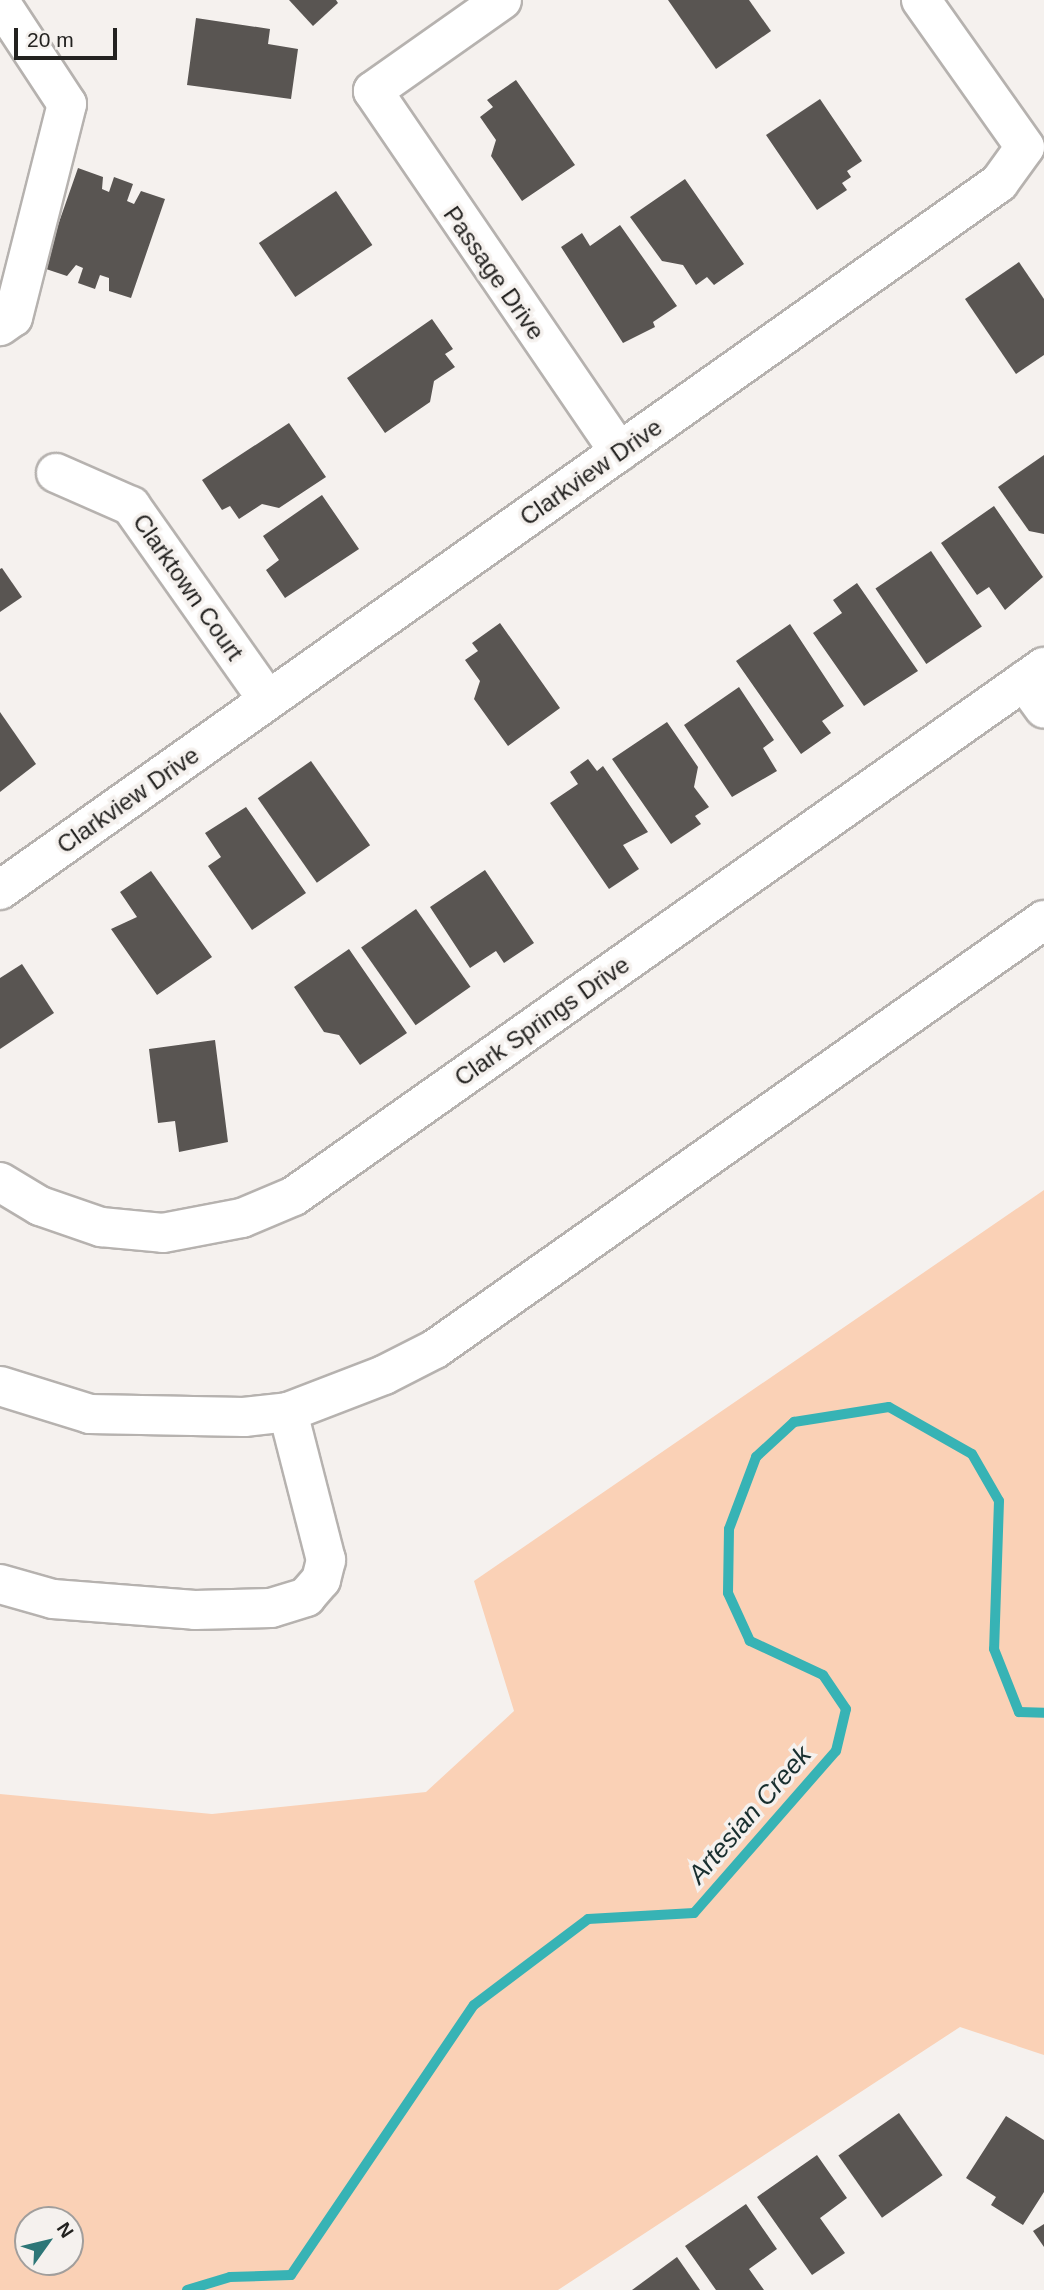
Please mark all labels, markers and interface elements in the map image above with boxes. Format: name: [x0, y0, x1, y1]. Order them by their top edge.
scale bar: [18, 14, 121, 58]
text: 20 m: [27, 28, 74, 51]
street label: Passage Drive: [437, 201, 551, 345]
street label: Clarkview Drive: [514, 412, 668, 532]
street label: Clarktown Court: [127, 508, 249, 666]
street label: Clarkview Drive: [51, 740, 205, 860]
street label: Clark Springs Drive: [449, 950, 635, 1092]
water label: Artesian Creek: [682, 1740, 818, 1890]
north arrow: [14, 2206, 84, 2276]
text: N: [53, 2219, 78, 2242]

